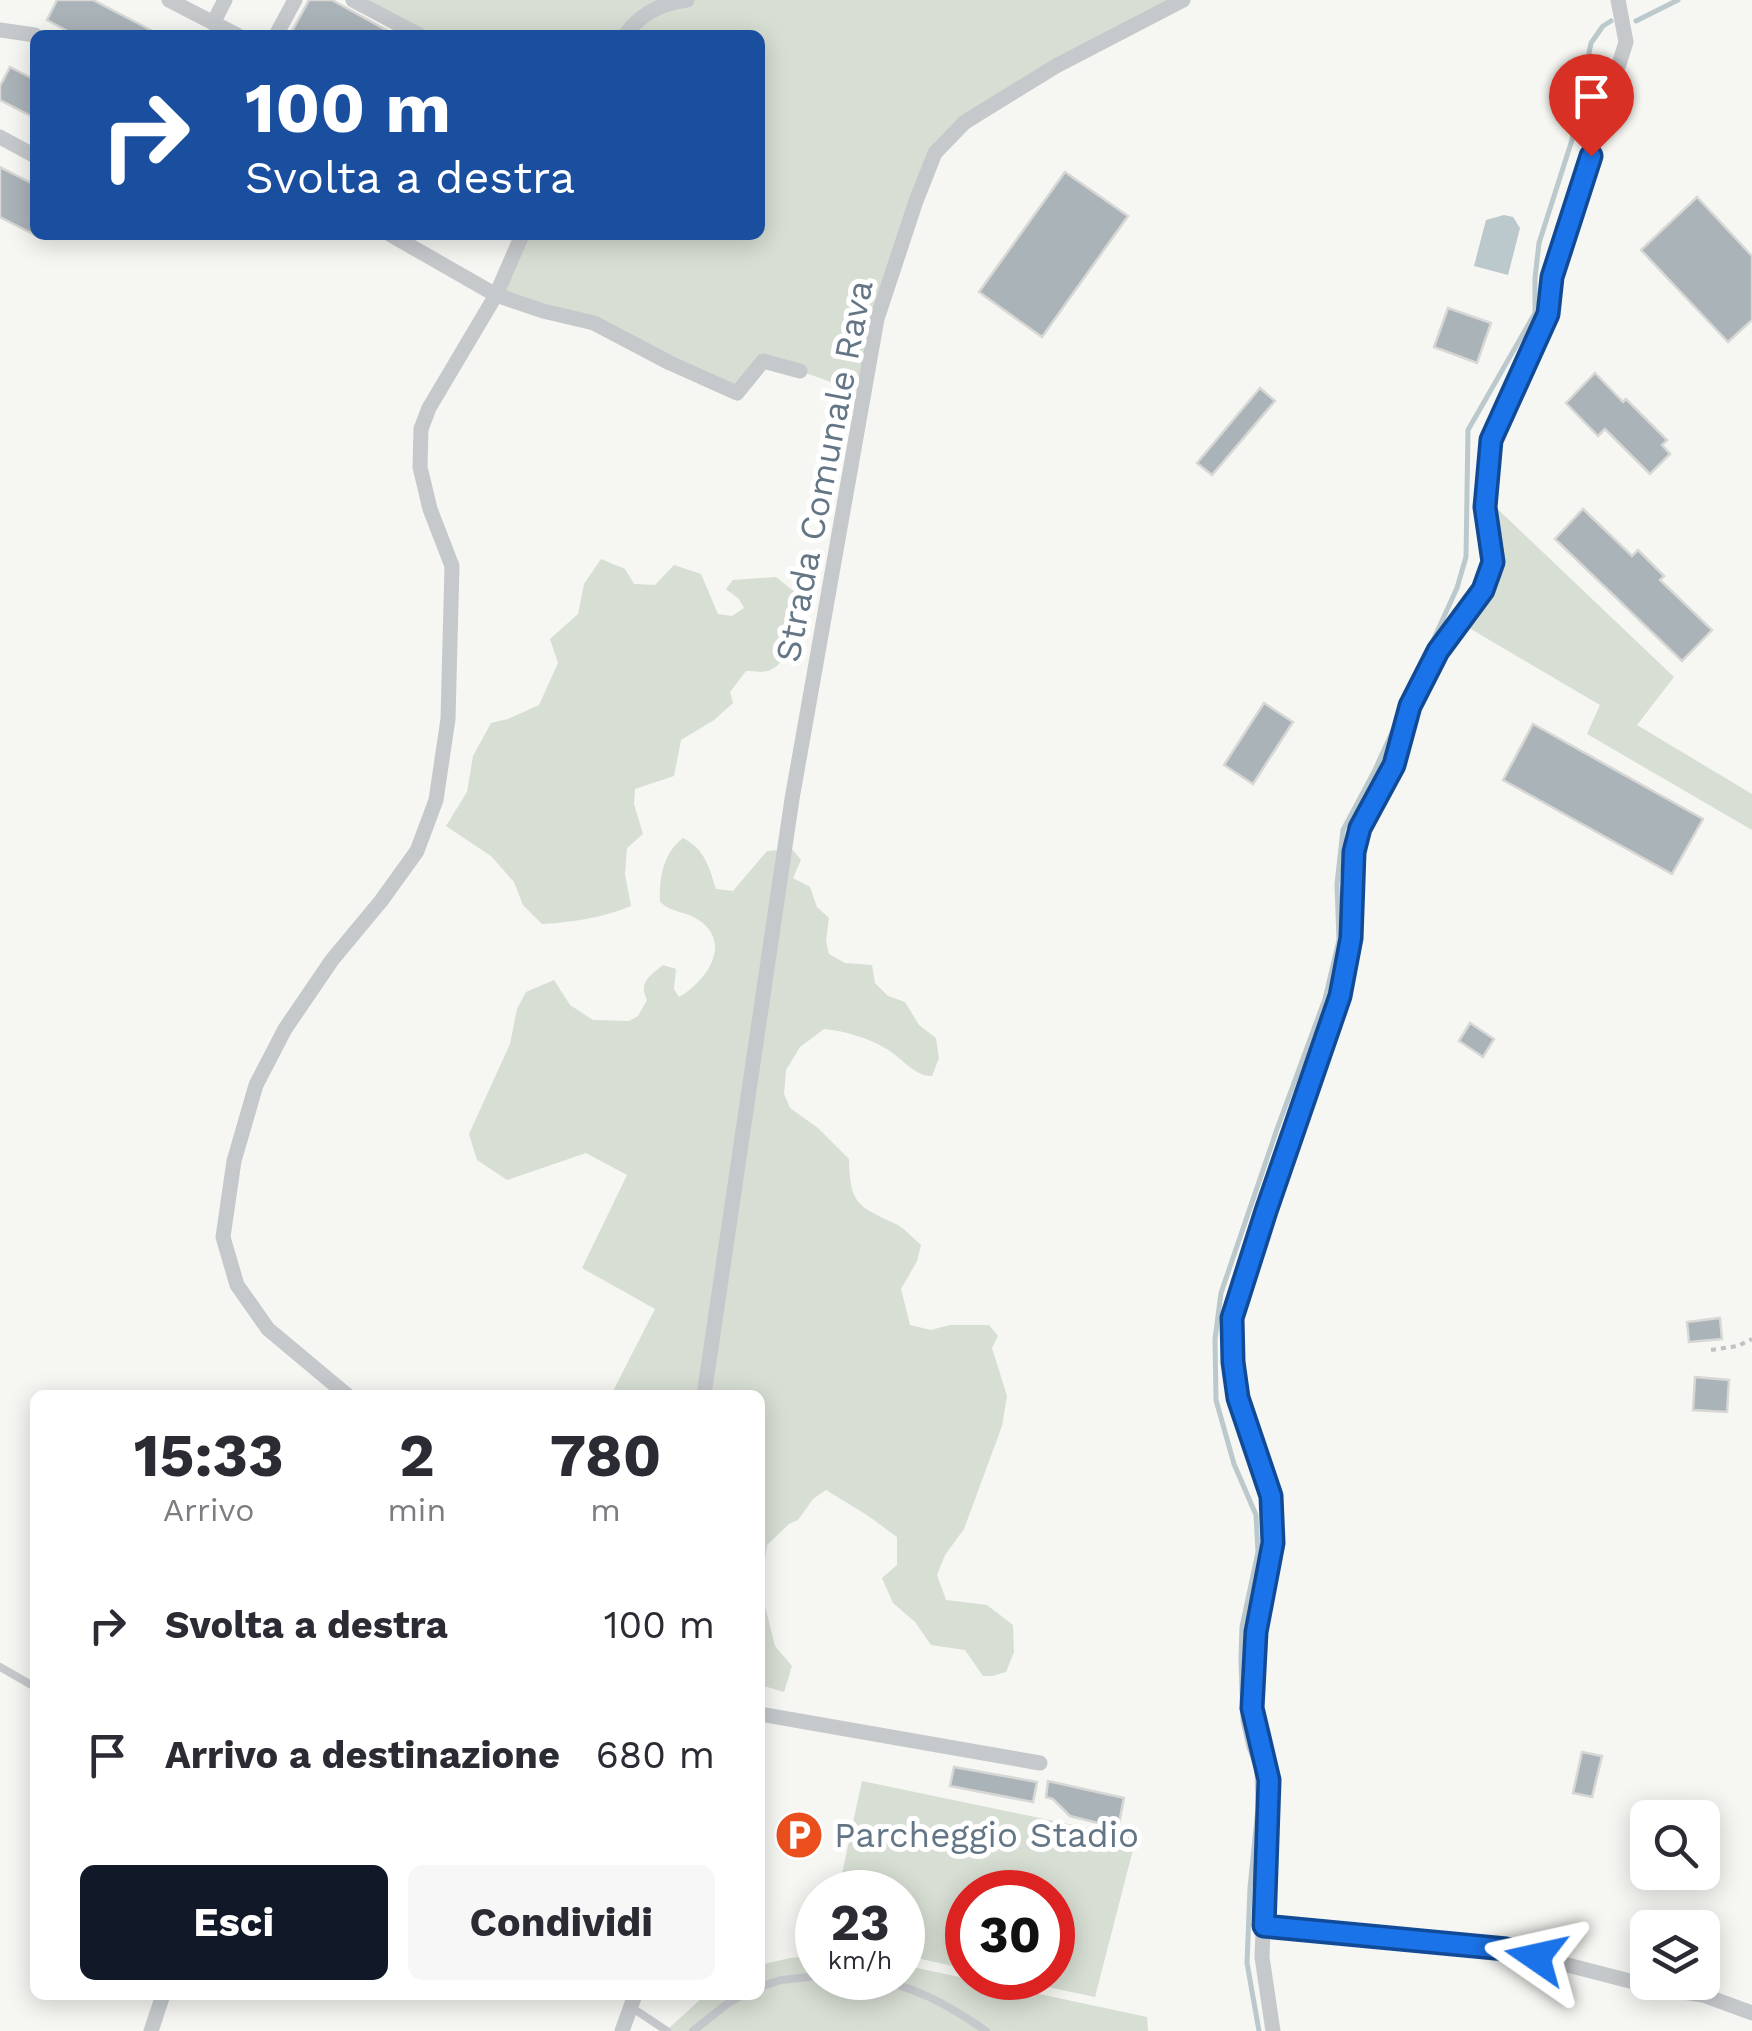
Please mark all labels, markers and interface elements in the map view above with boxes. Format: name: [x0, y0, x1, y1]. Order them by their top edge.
pin: [1549, 54, 1634, 157]
text: 100 m: [245, 67, 451, 149]
icon: arrive: [1564, 69, 1619, 124]
icon: right: [80, 70, 210, 200]
text: Svolta a destra: [245, 151, 575, 204]
street label: Strada Comunale Rava: [766, 277, 882, 665]
text: 15:33: [134, 1420, 284, 1491]
text: 2: [399, 1420, 435, 1491]
text: 780: [550, 1420, 661, 1491]
text: Arrivo: [163, 1491, 254, 1529]
text: min: [387, 1491, 446, 1529]
text: m: [590, 1491, 621, 1529]
icon: right: [80, 1598, 135, 1653]
text: Svolta a destra: [165, 1603, 448, 1647]
text: 100 m: [604, 1603, 715, 1647]
icon: arrive: [80, 1728, 135, 1783]
text: Arrivo a destinazione: [165, 1733, 560, 1777]
text: 680 m: [596, 1733, 715, 1777]
map controls: [1630, 1800, 1720, 2000]
button: search: [1630, 1800, 1720, 1890]
parking icon: Parcheggio Stadio: [773, 1809, 825, 1861]
place label: Parcheggio Stadio: [834, 1814, 1139, 1856]
button: Esci: [80, 1865, 388, 1980]
button: Condividi: [408, 1865, 715, 1980]
speed limit sign: 30: [945, 1870, 1075, 2000]
text: 23: [830, 1893, 890, 1952]
position arrow: [1484, 1905, 1588, 2009]
button: layers: [1630, 1910, 1720, 2000]
text: km/h: [828, 1946, 892, 1975]

